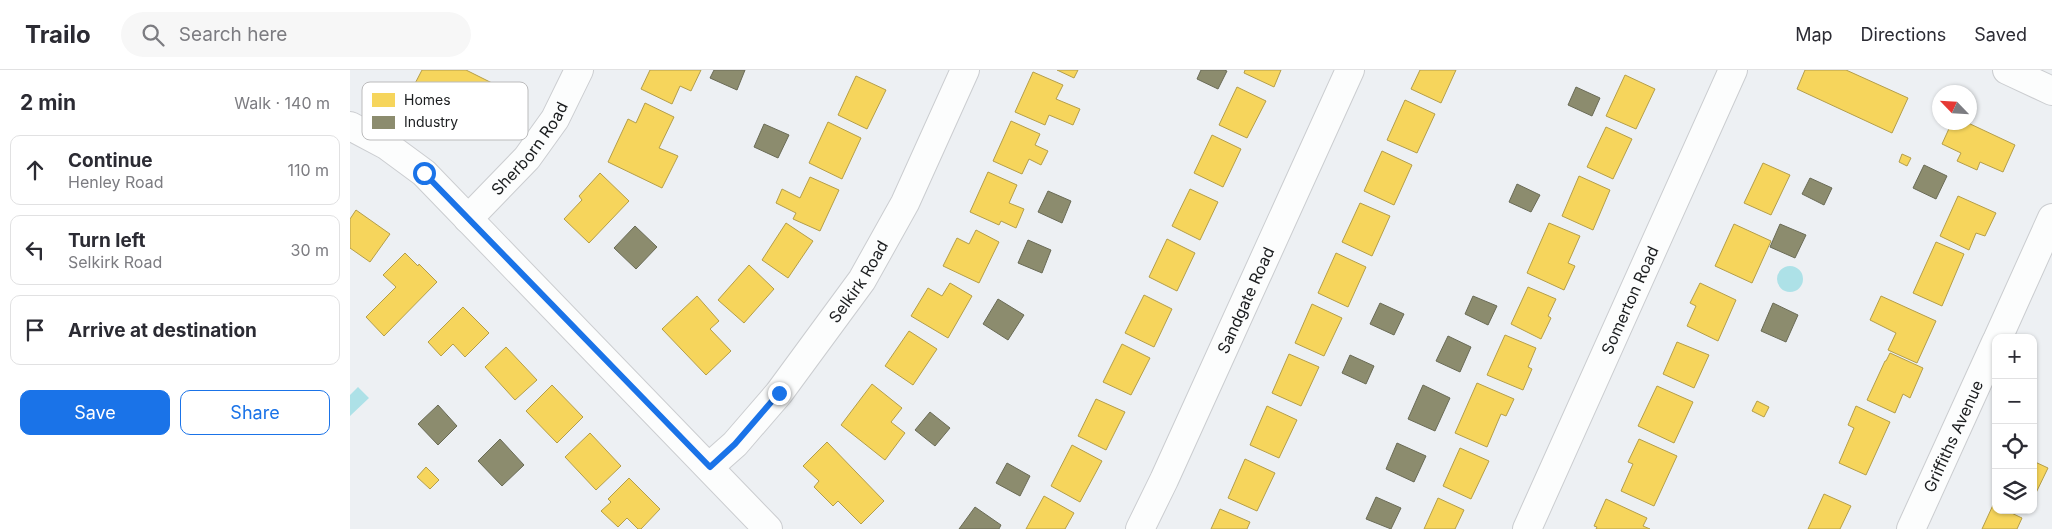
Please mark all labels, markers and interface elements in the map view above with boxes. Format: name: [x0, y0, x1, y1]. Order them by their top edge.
search box: [121, 12, 471, 57]
text: Trailo: [25, 20, 91, 49]
icon: search: [139, 21, 167, 49]
text: Search here: [179, 23, 287, 46]
text: Map: [1795, 24, 1833, 45]
text: Directions: [1861, 24, 1946, 45]
text: Saved: [1974, 24, 2027, 45]
legend: [362, 82, 528, 140]
north arrow: [1932, 85, 1977, 130]
text: 2 min: [20, 90, 76, 115]
text: Homes: [404, 91, 451, 108]
text: Walk · 140 m: [234, 93, 330, 113]
street label: Sherborn Road: [487, 99, 572, 199]
text: Industry: [404, 113, 458, 130]
text: Continue: [68, 149, 153, 172]
icon: ahead: [21, 156, 49, 184]
text: 110 m: [287, 160, 329, 180]
route start: [413, 162, 436, 185]
text: Henley Road: [68, 172, 164, 192]
text: Turn left: [68, 229, 146, 252]
icon: left: [21, 236, 49, 264]
street label: Selkirk Road: [824, 237, 892, 327]
text: 30 m: [291, 240, 329, 260]
street label: Somerton Road: [1597, 243, 1663, 357]
street label: Sandgate Road: [1213, 244, 1278, 357]
text: Selkirk Road: [68, 252, 162, 272]
icon: arrive: [21, 316, 49, 344]
text: Arrive at destination: [68, 319, 257, 342]
map controls: [1992, 334, 2037, 514]
button: +: [1992, 334, 2037, 379]
street label: Griffiths Avenue: [1919, 377, 1987, 495]
button: −: [1992, 379, 2037, 424]
route end: [768, 382, 791, 405]
button: Save: [20, 390, 170, 435]
button: Share: [180, 390, 330, 435]
button: locate: [1992, 424, 2037, 469]
button: layers: [1992, 469, 2037, 514]

